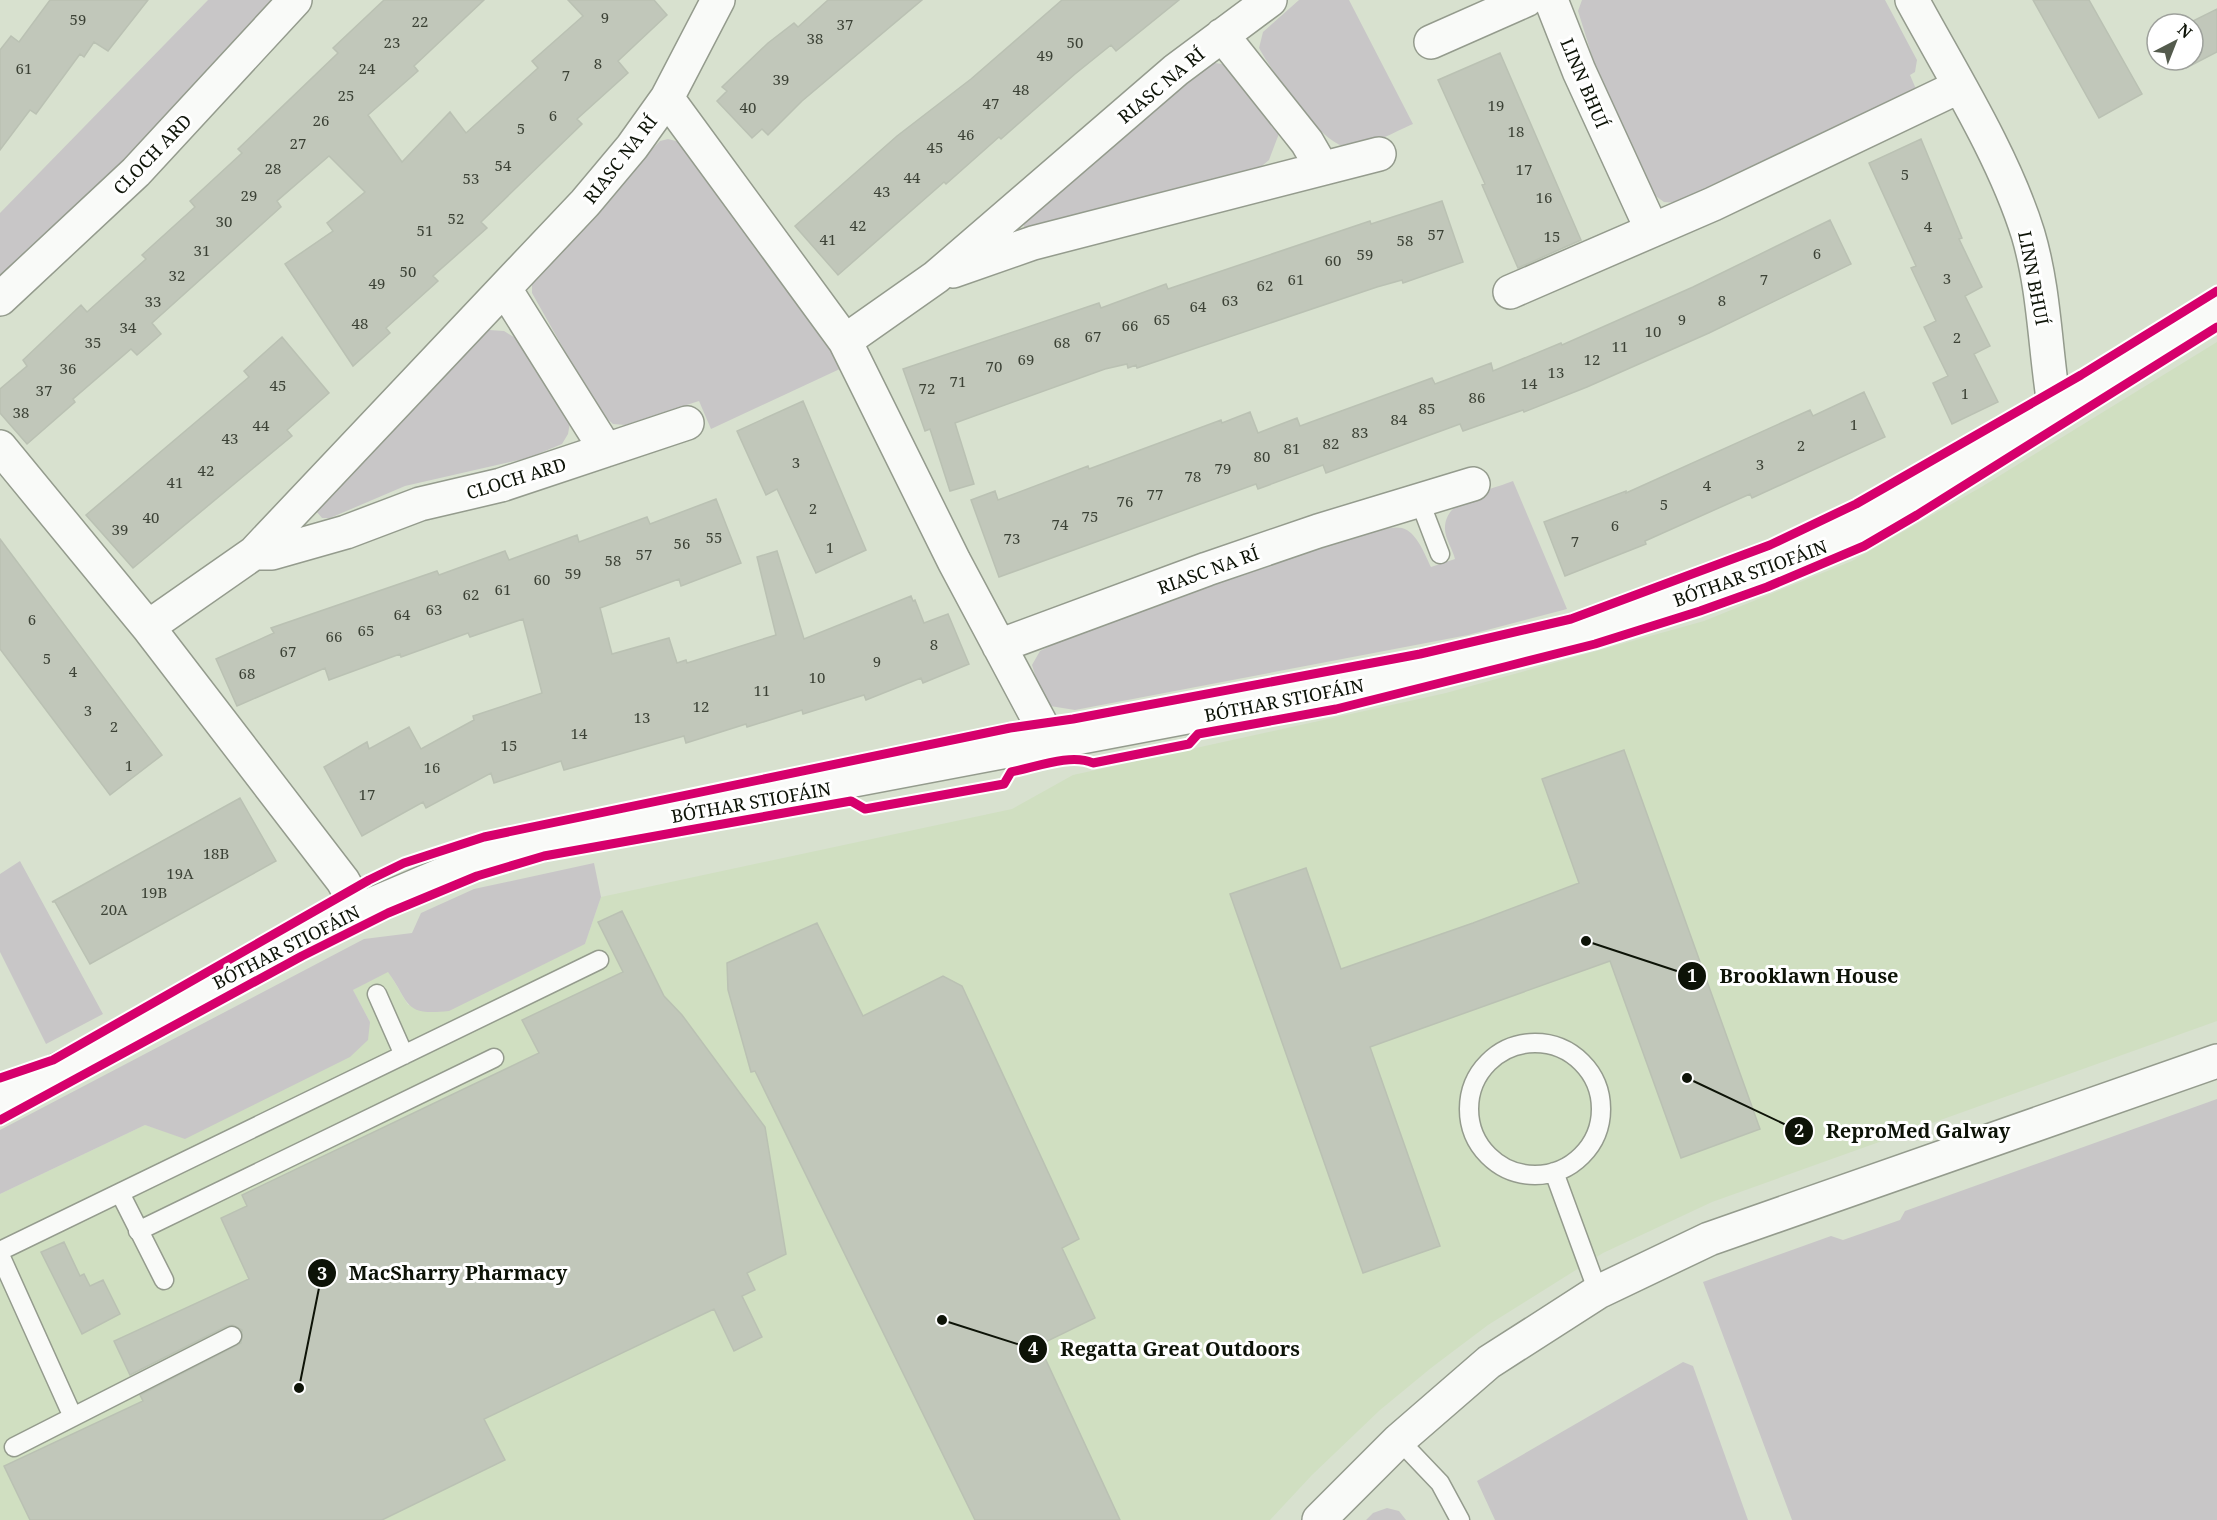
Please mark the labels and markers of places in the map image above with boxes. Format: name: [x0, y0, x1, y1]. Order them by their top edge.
callout: Brooklawn House: [1677, 957, 1910, 995]
callout: ReproMed Galway: [1784, 1112, 2022, 1150]
callout: MacSharry Pharmacy: [307, 1254, 580, 1292]
callout: Regatta Great Outdoors: [1018, 1330, 1312, 1368]

